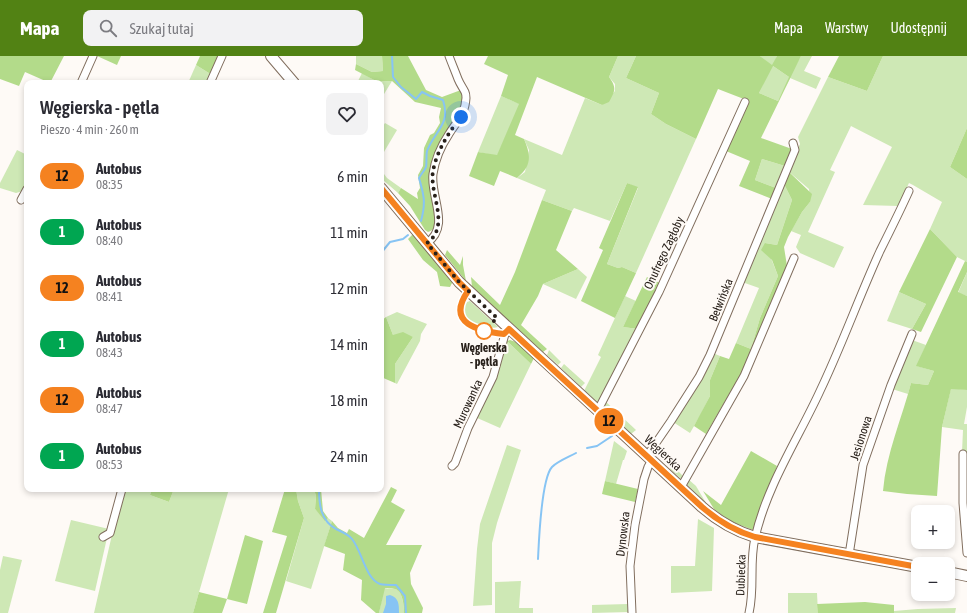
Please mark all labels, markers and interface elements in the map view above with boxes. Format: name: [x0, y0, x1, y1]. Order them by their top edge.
search box: [83, 10, 363, 46]
text: Mapa: [20, 17, 59, 39]
icon: search: [97, 17, 119, 39]
text: Szukaj tutaj: [129, 20, 194, 37]
text: Mapa: [774, 20, 803, 36]
text: Warstwy: [825, 20, 868, 36]
text: Udostępnij: [890, 20, 947, 36]
button: heart: [326, 93, 368, 135]
text: Węgierska - pętla: [40, 96, 159, 118]
your location: [451, 107, 471, 127]
text: Pieszo · 4 min · 260 m: [40, 122, 139, 137]
text: Autobus: [96, 160, 141, 177]
text: 12: [55, 168, 69, 184]
text: 6 min: [337, 168, 368, 185]
text: 08:35: [96, 177, 123, 192]
street label: Onufrego Zagłoby: [641, 214, 687, 292]
text: Autobus: [96, 216, 141, 233]
text: 1: [59, 224, 65, 240]
text: 11 min: [330, 224, 368, 241]
text: 08:40: [96, 233, 123, 248]
text: Autobus: [96, 272, 141, 289]
street label: Bełwińska: [706, 276, 736, 324]
text: 12: [55, 280, 69, 296]
text: 12 min: [330, 280, 368, 297]
text: 08:41: [96, 289, 123, 304]
marker: Węgierska - pętla: [475, 322, 493, 340]
text: Autobus: [96, 328, 141, 345]
text: 1: [59, 336, 65, 352]
text: 14 min: [330, 336, 368, 353]
place label: Węgierska - pętla: [460, 341, 507, 369]
text: 08:43: [96, 345, 123, 360]
street label: Murowanka: [451, 377, 485, 431]
text: Autobus: [96, 384, 141, 401]
text: 12: [55, 392, 69, 408]
text: 18 min: [330, 392, 368, 409]
text: 08:47: [96, 401, 123, 416]
line badge: 12: [591, 408, 627, 434]
text: 12: [602, 413, 616, 429]
street label: Jesionowa: [847, 414, 875, 462]
street label: Węgierska: [641, 432, 685, 474]
text: Autobus: [96, 440, 141, 457]
text: 1: [59, 448, 65, 464]
text: 24 min: [330, 448, 368, 465]
text: 08:53: [96, 457, 123, 472]
map controls: [911, 505, 955, 601]
button: +: [911, 505, 955, 549]
street label: Dynowska: [613, 511, 633, 557]
street label: Dubiecka: [733, 554, 749, 596]
button: −: [911, 557, 955, 601]

